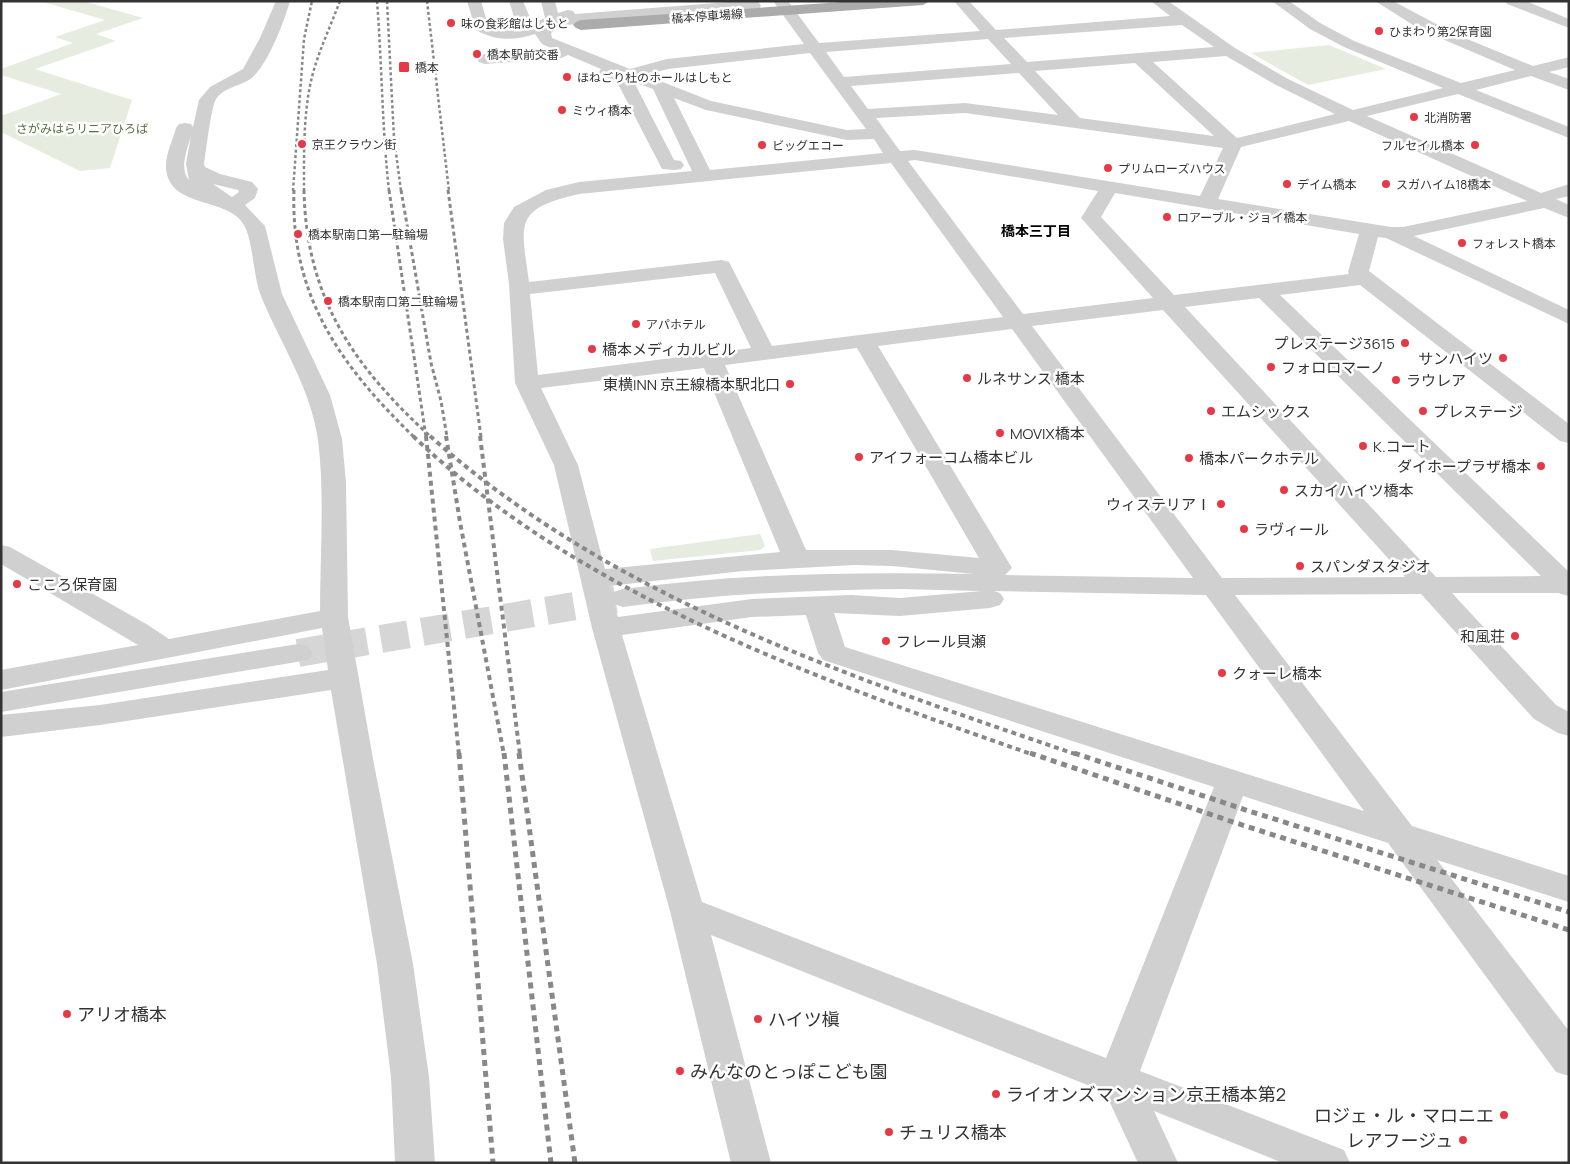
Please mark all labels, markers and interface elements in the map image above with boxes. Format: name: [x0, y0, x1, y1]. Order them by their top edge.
street label: 橋本停車場線: [670, 5, 744, 27]
place label: 味の食彩館はしもと: [461, 15, 569, 32]
marker: 味の食彩館はしもと: [445, 17, 457, 29]
place label: ひまわり第2保育園: [1389, 23, 1492, 40]
marker: ひまわり第2保育園: [1373, 25, 1385, 37]
place label: 橋本駅前交番: [487, 46, 559, 63]
marker: 橋本駅前交番: [471, 48, 483, 60]
place label: 橋本: [415, 59, 439, 76]
marker: 橋本: [397, 60, 411, 74]
place label: ほねごり杜のホールはしもと: [577, 69, 733, 86]
marker: ほねごり杜のホールはしもと: [561, 71, 573, 83]
place label: ミウィ橋本: [572, 102, 632, 119]
marker: ミウィ橋本: [556, 104, 568, 116]
place label: 北消防署: [1424, 109, 1472, 126]
marker: 北消防署: [1408, 111, 1420, 123]
park label: さがみはらリニアひろば: [16, 120, 148, 137]
place label: 京王クラウン街: [312, 136, 396, 153]
place label: ビッグエコー: [772, 137, 844, 154]
place label: フルセイル橋本: [1381, 137, 1465, 154]
marker: 京王クラウン街: [296, 138, 308, 150]
marker: ビッグエコー: [756, 139, 768, 151]
marker: フルセイル橋本: [1469, 139, 1481, 151]
place label: プリムローズハウス: [1118, 160, 1225, 177]
marker: プリムローズハウス: [1102, 162, 1114, 174]
place label: デイム橋本: [1297, 176, 1357, 193]
place label: スガハイム18橋本: [1396, 176, 1491, 193]
marker: デイム橋本: [1281, 178, 1293, 190]
marker: スガハイム18橋本: [1380, 178, 1392, 190]
place label: ロアーブル・ジョイ橋本: [1177, 209, 1308, 226]
marker: ロアーブル・ジョイ橋本: [1161, 211, 1173, 223]
district label: 橋本三丁目: [1001, 221, 1071, 240]
place label: 橋本駅南口第一駐輪場: [308, 226, 428, 243]
marker: 橋本駅南口第一駐輪場: [292, 228, 304, 240]
place label: フォレスト橋本: [1472, 235, 1556, 252]
marker: フォレスト橋本: [1456, 237, 1468, 249]
place label: 橋本駅南口第二駐輪場: [338, 293, 458, 310]
marker: 橋本駅南口第二駐輪場: [322, 295, 334, 307]
place label: アパホテル: [646, 316, 706, 333]
marker: アパホテル: [630, 318, 642, 330]
place label: プレステージ3615: [1273, 333, 1395, 354]
marker: プレステージ3615: [1399, 337, 1411, 349]
place label: 橋本メディカルビル: [602, 339, 736, 360]
marker: 橋本メディカルビル: [586, 343, 598, 355]
place label: サンハイツ: [1418, 348, 1493, 369]
marker: サンハイツ: [1497, 352, 1509, 364]
place label: フォロロマーノ: [1281, 357, 1385, 378]
marker: フォロロマーノ: [1265, 361, 1277, 373]
place label: ルネサンス 橋本: [977, 368, 1085, 389]
place label: ラウレア: [1406, 370, 1466, 391]
marker: ルネサンス 橋本: [961, 372, 973, 384]
place label: 東横INN 京王線橋本駅北口: [603, 374, 780, 395]
marker: ラウレア: [1390, 374, 1402, 386]
marker: 東横INN 京王線橋本駅北口: [784, 378, 796, 390]
place label: エムシックス: [1221, 401, 1311, 422]
place label: プレステージ: [1433, 401, 1523, 422]
marker: エムシックス: [1205, 405, 1217, 417]
marker: プレステージ: [1417, 405, 1429, 417]
place label: MOVIX橋本: [1010, 423, 1085, 444]
marker: MOVIX橋本: [994, 427, 1006, 439]
place label: K.コート: [1373, 436, 1431, 457]
marker: K.コート: [1357, 440, 1369, 452]
place label: アイフォーコム橋本ビル: [869, 447, 1033, 468]
place label: 橋本パークホテル: [1199, 448, 1319, 469]
marker: アイフォーコム橋本ビル: [853, 451, 865, 463]
marker: 橋本パークホテル: [1183, 452, 1195, 464]
place label: ダイホープラザ橋本: [1397, 456, 1531, 477]
marker: ダイホープラザ橋本: [1535, 460, 1547, 472]
place label: スカイハイツ橋本: [1294, 480, 1413, 501]
marker: スカイハイツ橋本: [1278, 484, 1290, 496]
place label: ウィステリアⅠ: [1106, 494, 1211, 515]
marker: ウィステリアⅠ: [1215, 498, 1227, 510]
place label: ラヴィール: [1254, 519, 1329, 540]
marker: ラヴィール: [1238, 523, 1250, 535]
place label: スパンダスタジオ: [1310, 556, 1431, 577]
marker: スパンダスタジオ: [1294, 560, 1306, 572]
place label: こころ保育園: [27, 574, 117, 595]
marker: こころ保育園: [11, 578, 23, 590]
place label: 和風荘: [1460, 626, 1505, 647]
marker: 和風荘: [1509, 630, 1521, 642]
place label: フレール貝瀬: [896, 631, 986, 652]
marker: フレール貝瀬: [880, 635, 892, 647]
place label: クォーレ橋本: [1232, 663, 1322, 684]
marker: クォーレ橋本: [1216, 667, 1228, 679]
place label: アリオ橋本: [77, 1002, 167, 1026]
place label: ハイツ槇: [768, 1007, 840, 1031]
marker: アリオ橋本: [61, 1008, 73, 1020]
marker: ハイツ槇: [752, 1013, 764, 1025]
place label: みんなのとっぽこども園: [690, 1059, 887, 1083]
marker: みんなのとっぽこども園: [674, 1065, 686, 1077]
place label: ライオンズマンション京王橋本第2: [1006, 1082, 1286, 1106]
marker: ライオンズマンション京王橋本第2: [990, 1088, 1002, 1100]
place label: ロジェ・ル・マロニエ: [1314, 1103, 1494, 1127]
marker: ロジェ・ル・マロニエ: [1498, 1109, 1510, 1121]
place label: チュリス橋本: [899, 1120, 1007, 1144]
marker: チュリス橋本: [883, 1126, 895, 1138]
place label: レアフージュ: [1347, 1128, 1453, 1152]
marker: レアフージュ: [1457, 1134, 1469, 1146]

